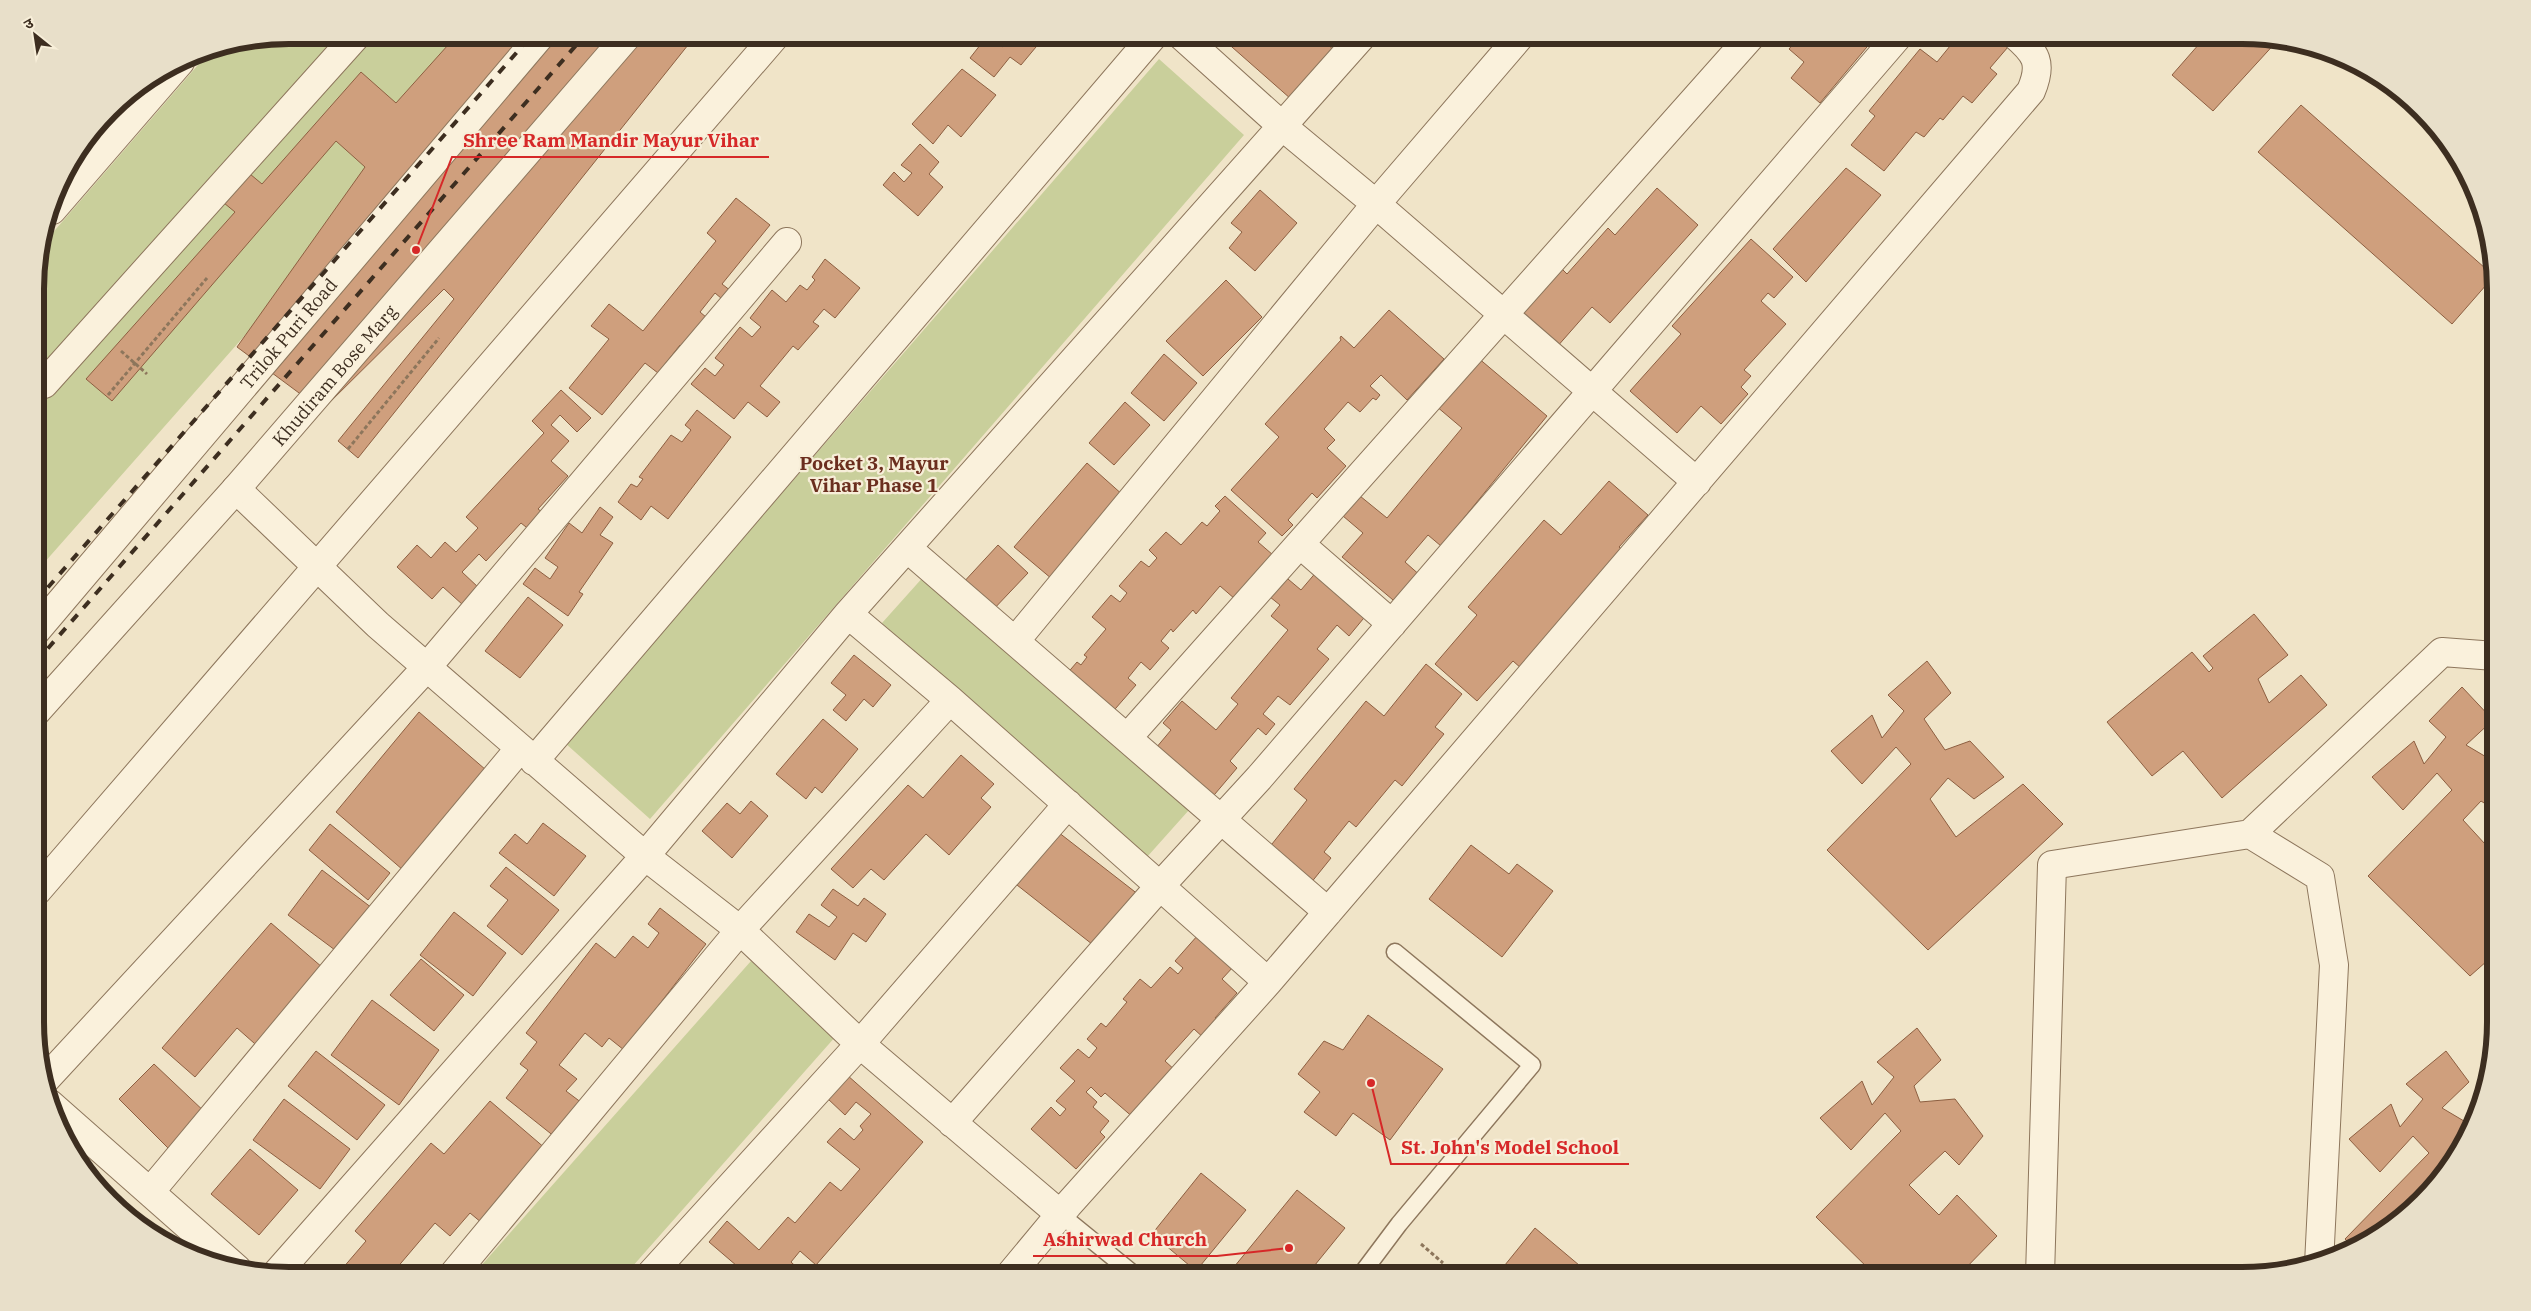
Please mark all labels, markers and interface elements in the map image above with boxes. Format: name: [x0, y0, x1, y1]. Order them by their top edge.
north arrow: [10, 10, 60, 60]
text: उ: [20, 13, 37, 34]
callout: Shree Ram Mandir Mayur Vihar: [452, 123, 769, 157]
text: Shree Ram Mandir Mayur Vihar: [463, 128, 760, 152]
street label: Trilok Puri Road: [235, 273, 342, 394]
street label: Khudiram Bose Marg: [267, 300, 402, 450]
district label: Pocket 3, Mayur Vihar Phase 1: [800, 451, 949, 497]
callout: St. John's Model School: [1391, 1130, 1629, 1164]
text: St. John's Model School: [1401, 1135, 1619, 1159]
callout: Ashirwad Church: [1033, 1222, 1217, 1256]
text: Ashirwad Church: [1043, 1227, 1207, 1251]

